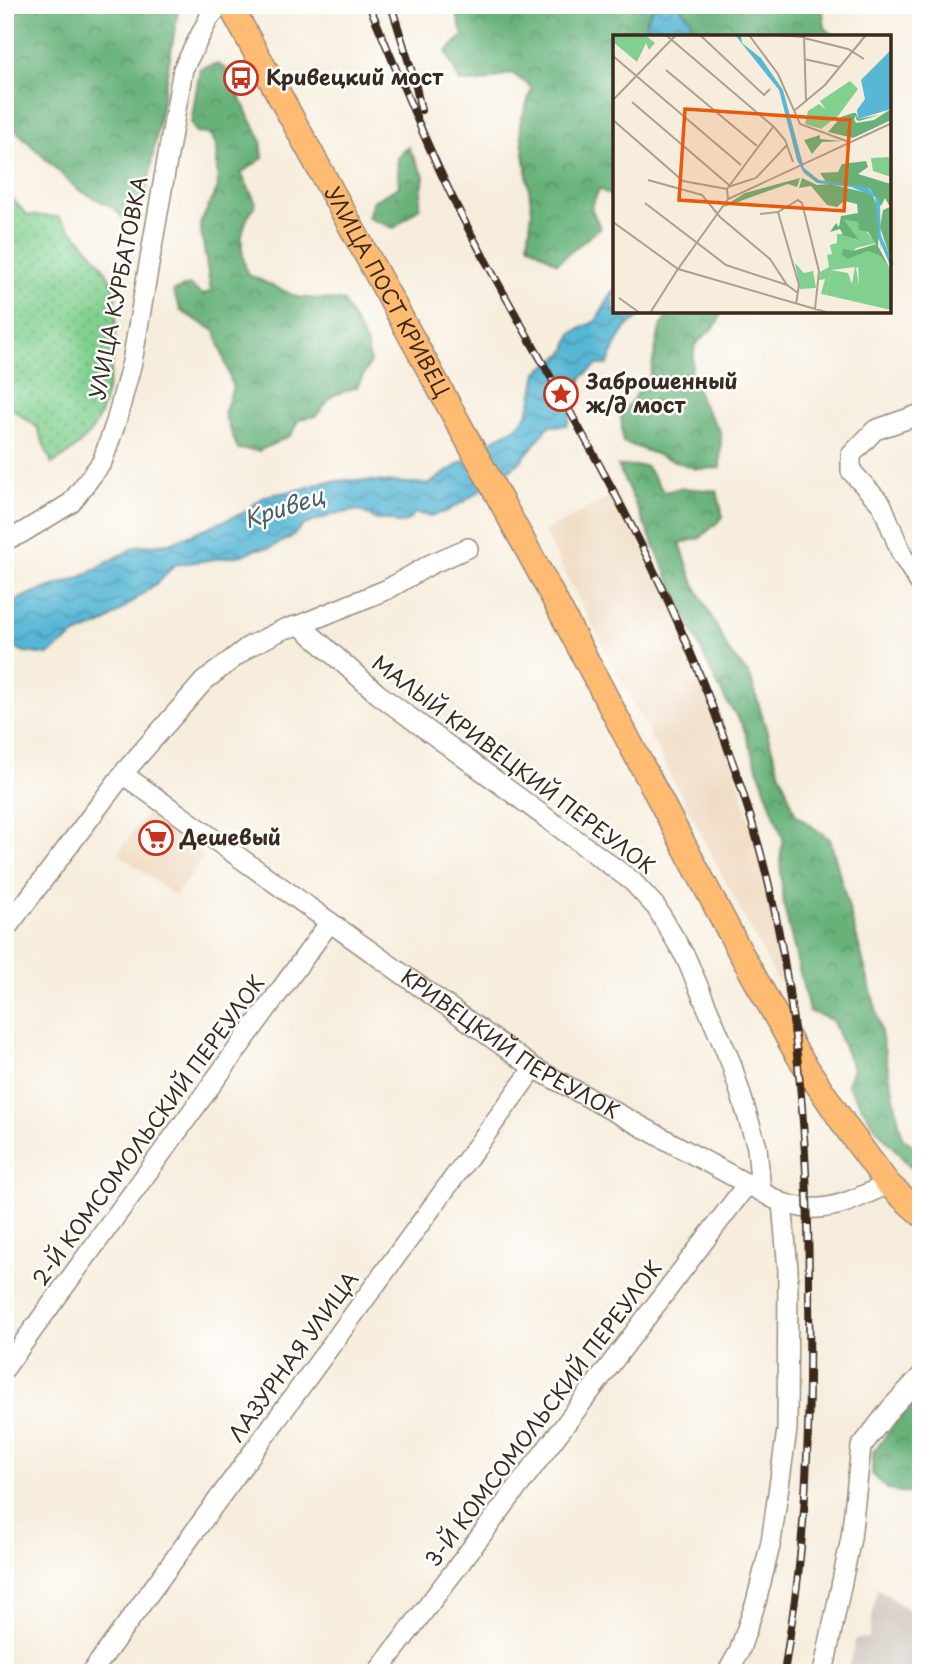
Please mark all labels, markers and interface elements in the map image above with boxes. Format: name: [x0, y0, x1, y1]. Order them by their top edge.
inset map: [613, 35, 891, 313]
bus stop icon: Кривецкий мост: [222, 59, 260, 97]
place label: Кривецкий мост: [266, 60, 444, 92]
street label: УЛИЦА КУРБАТОВКА: [80, 173, 154, 402]
street label: УЛИЦА ПОСТ КРИВЕЦ: [318, 180, 459, 402]
place label: Заброшенный ж/д мост: [585, 364, 738, 420]
place icon: Заброшенный ж/д мост: [542, 375, 580, 413]
water label: Кривец: [239, 477, 329, 536]
street label: МАЛЫЙ КРИВЕЦКИЙ ПЕРЕУЛОК: [366, 646, 662, 881]
supermarket icon: Дешевый: [137, 819, 175, 857]
place label: Дешевый: [179, 820, 281, 852]
street label: КРИВЕЦКИЙ ПЕРЕУЛОК: [395, 960, 626, 1126]
street label: 2-Й КОМСОМОЛЬСКИЙ ПЕРЕУЛОК: [24, 968, 271, 1292]
street label: 3-Й КОМСОМОЛЬСКИЙ ПЕРЕУЛОК: [416, 1253, 668, 1573]
street label: ЛАЗУРНАЯ УЛИЦА: [220, 1264, 365, 1448]

